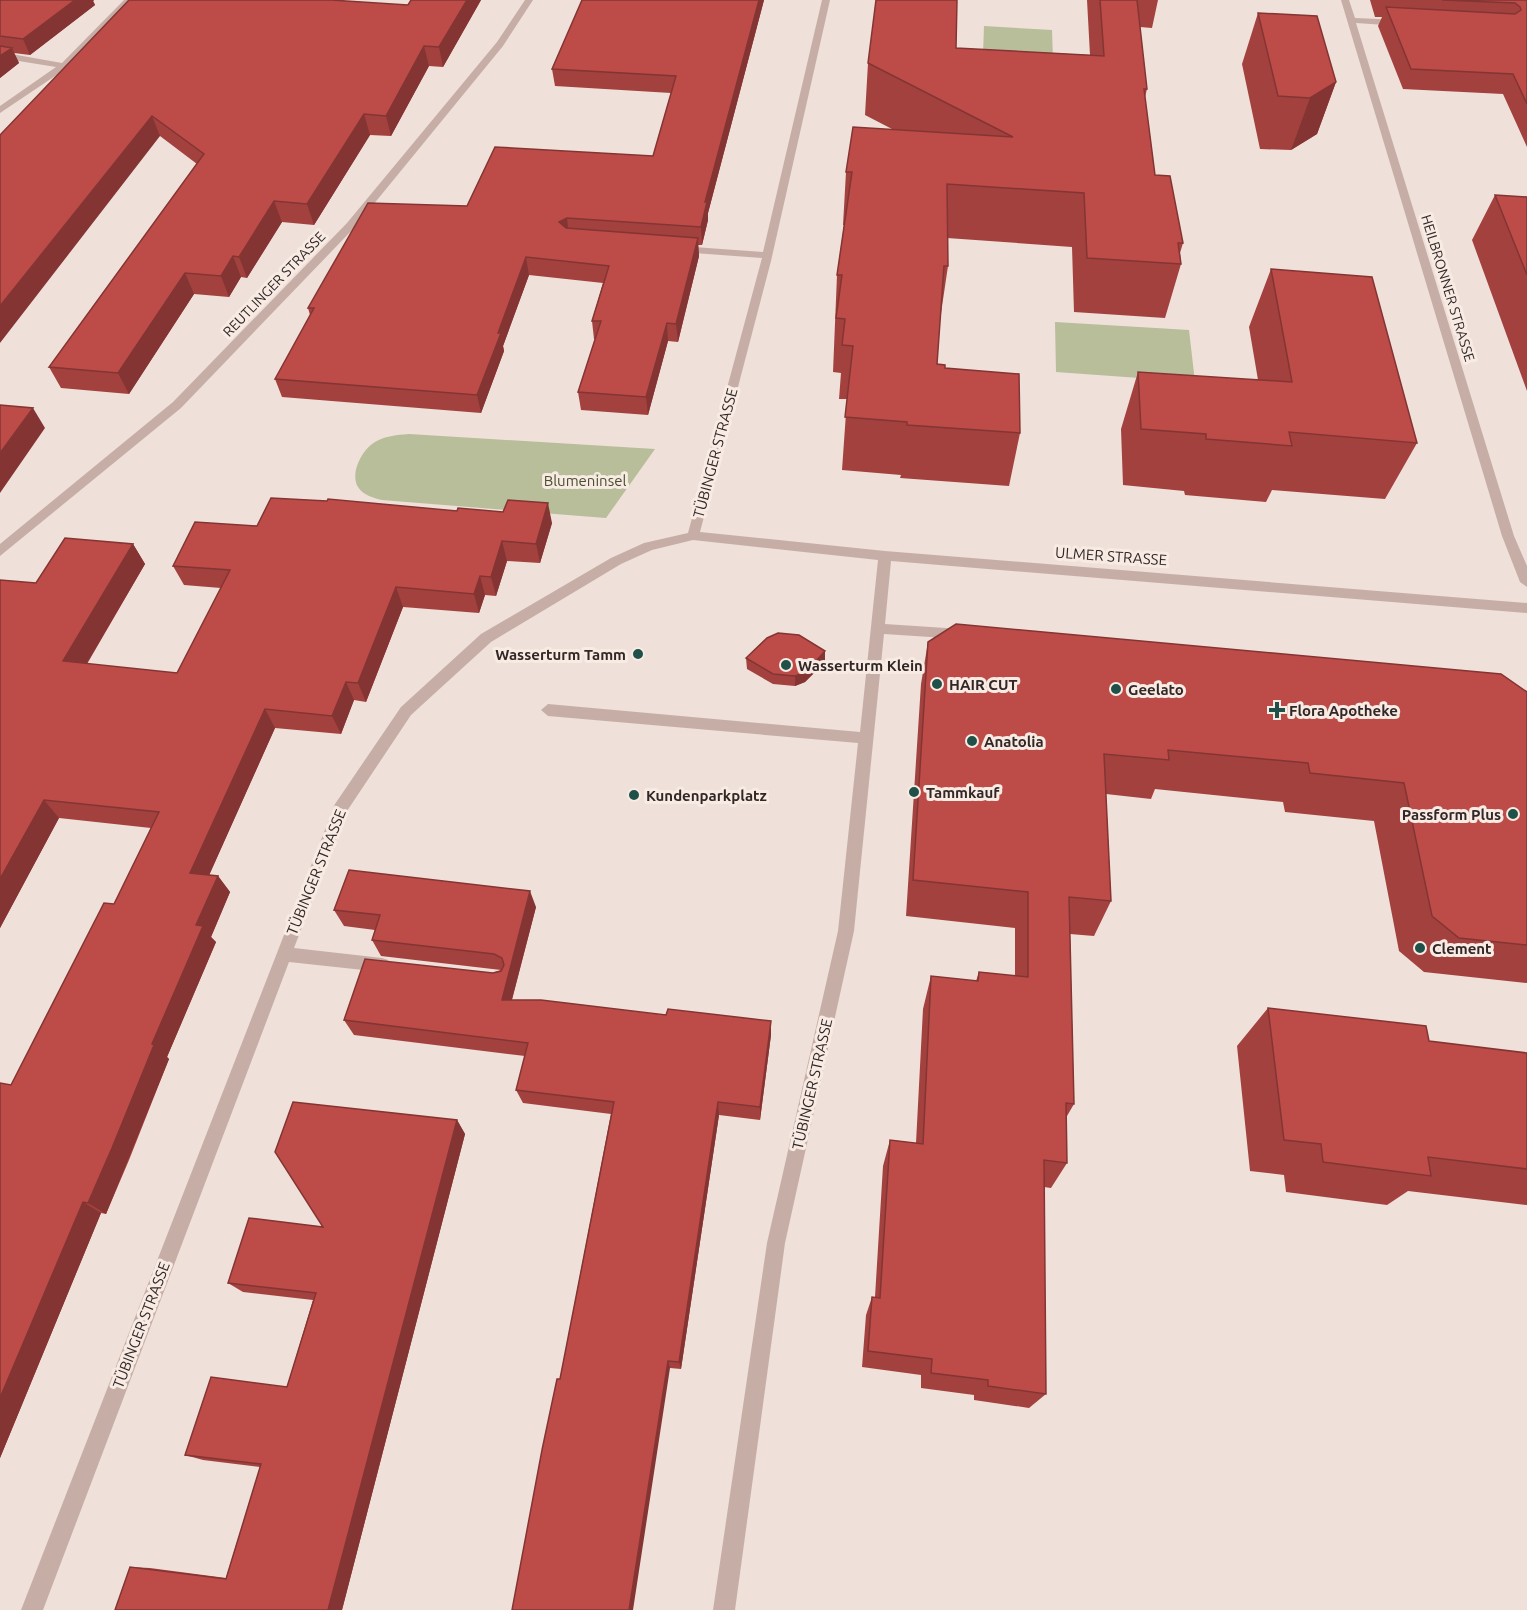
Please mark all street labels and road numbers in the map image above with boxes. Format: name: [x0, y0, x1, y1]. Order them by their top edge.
street label: HEILBRONNER STRASSE: [1418, 213, 1478, 363]
street label: REUTLINGER STRASSE: [220, 228, 328, 340]
street label: TÜBINGER STRASSE: [689, 386, 741, 520]
street label: ULMER STRASSE: [1054, 544, 1168, 568]
street label: TÜBINGER STRASSE: [283, 807, 349, 937]
street label: TÜBINGER STRASSE: [789, 1017, 835, 1151]
street label: TÜBINGER STRASSE: [109, 1259, 173, 1391]

